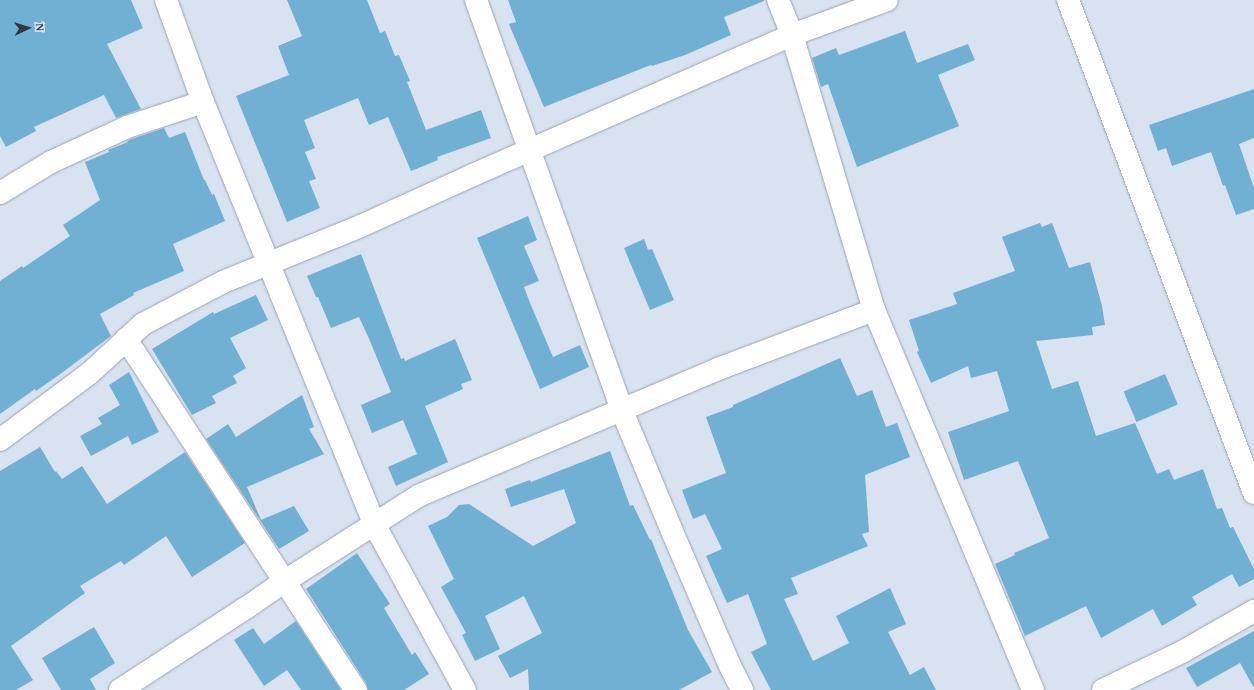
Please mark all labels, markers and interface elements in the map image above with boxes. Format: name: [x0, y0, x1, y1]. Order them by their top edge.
north arrow: [8, 8, 48, 48]
text: N: [34, 23, 46, 32]

